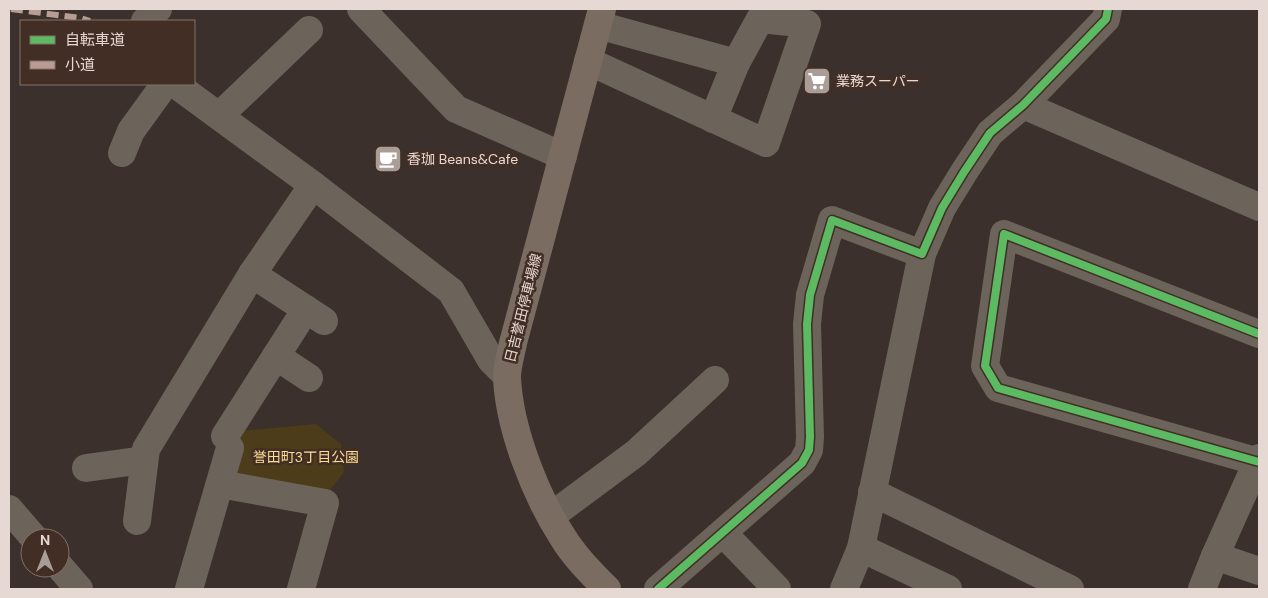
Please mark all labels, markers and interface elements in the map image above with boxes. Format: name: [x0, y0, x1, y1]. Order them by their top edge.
legend: [20, 20, 195, 85]
text: 自転車道: [65, 30, 125, 50]
text: 小道: [65, 55, 95, 75]
supermarket icon: 業務スーパー: [802, 66, 832, 96]
place label: 業務スーパー: [836, 72, 920, 90]
cafe icon: 香珈 Beans&Cafe: [373, 144, 403, 174]
place label: 香珈 Beans&Cafe: [407, 150, 518, 168]
street label: 日吉誉田停車場線: [501, 251, 545, 365]
park label: 誉田町3丁目公園: [253, 448, 359, 466]
north arrow: [20, 528, 70, 578]
text: N: [40, 531, 50, 549]

